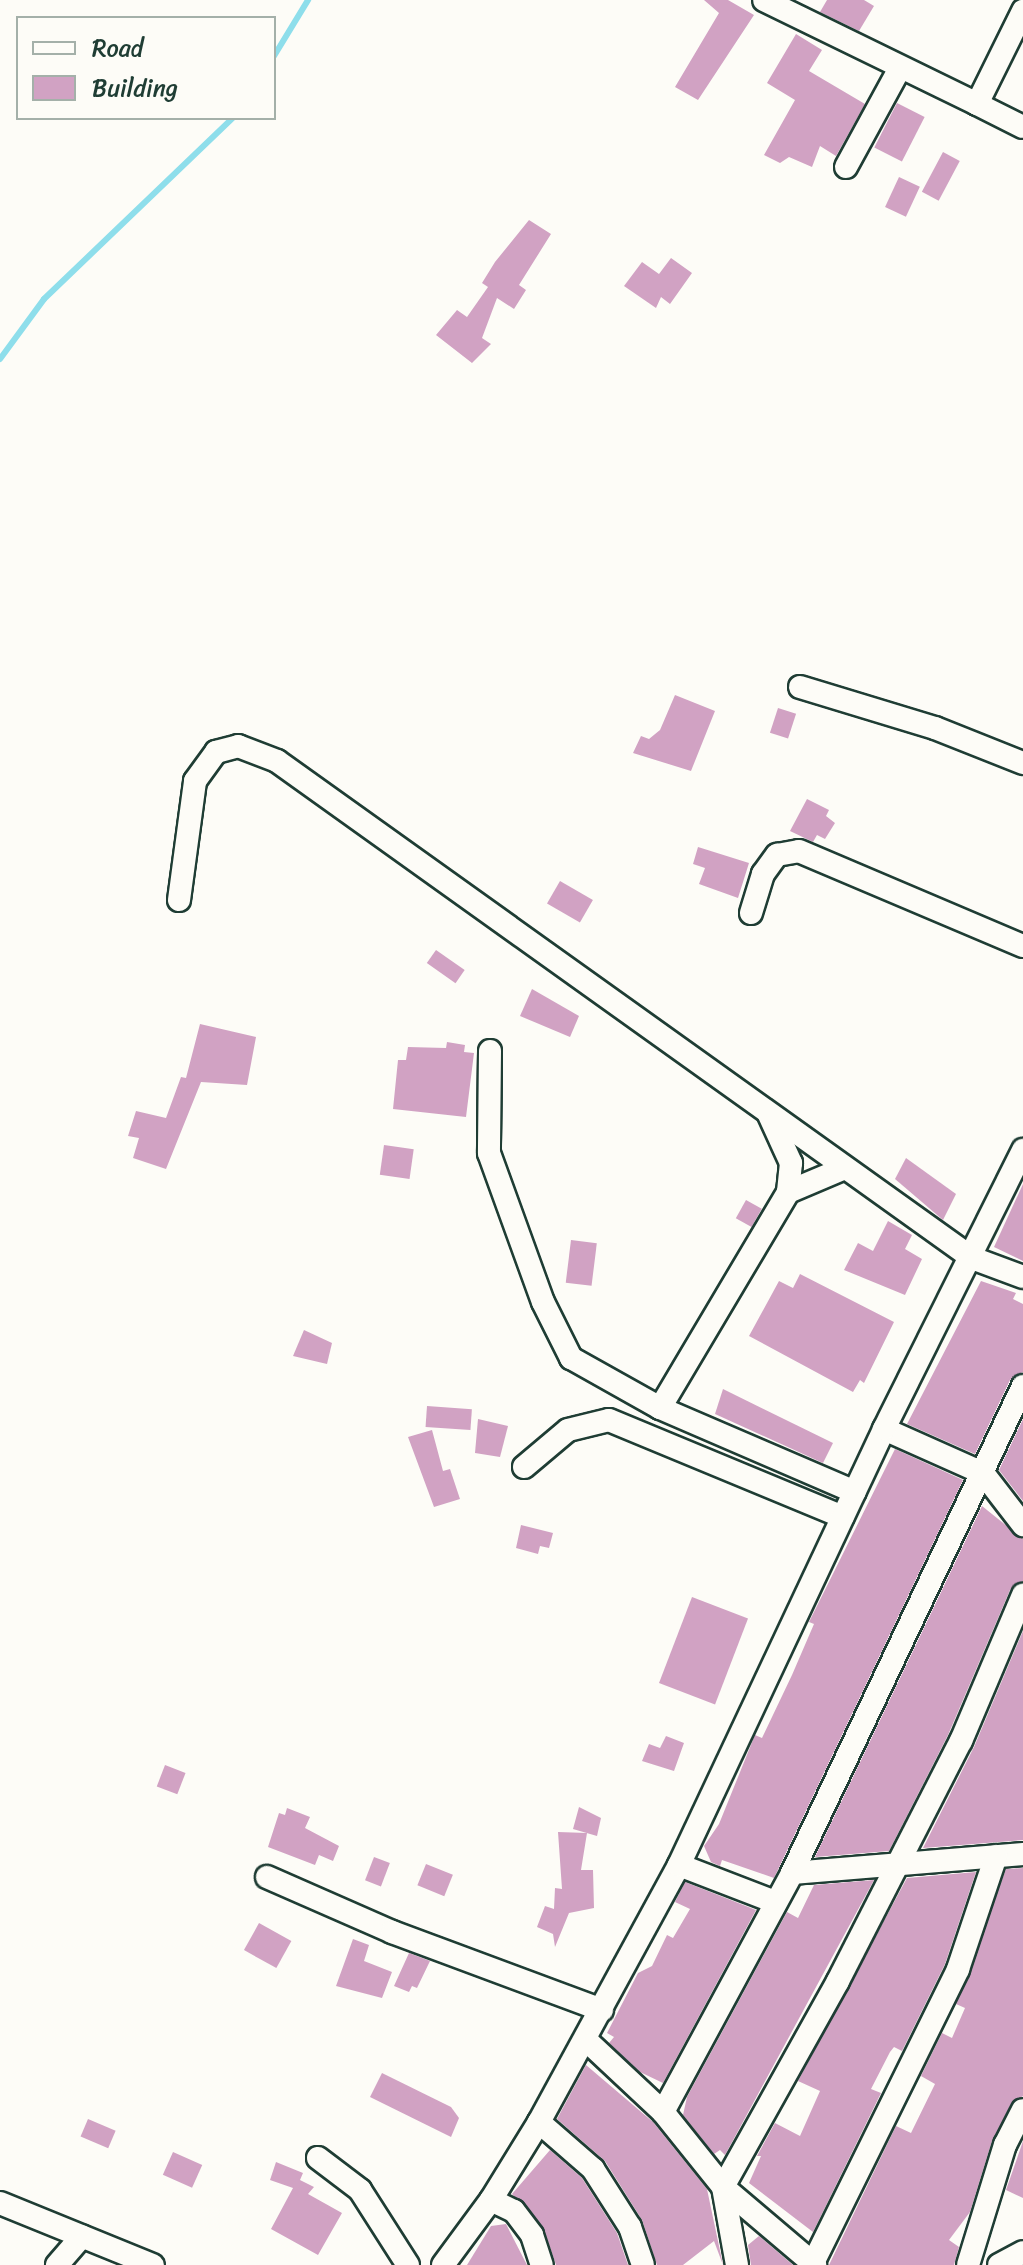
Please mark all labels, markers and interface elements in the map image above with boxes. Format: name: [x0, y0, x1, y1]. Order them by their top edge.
legend: [16, 16, 276, 120]
text: Road: [92, 27, 143, 69]
text: Building: [92, 67, 178, 109]

